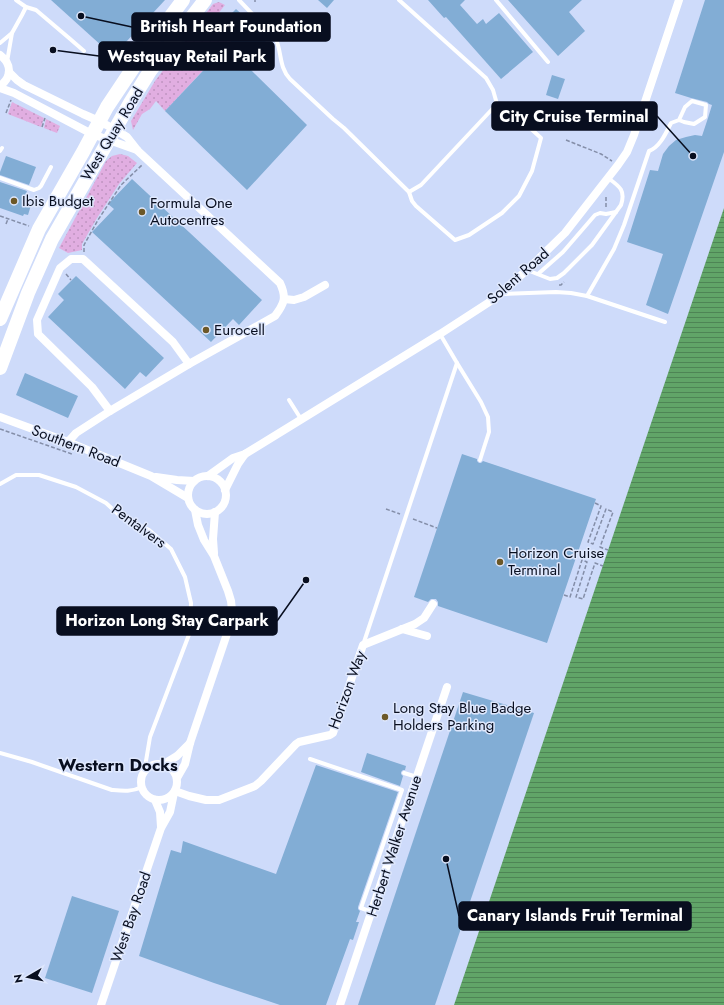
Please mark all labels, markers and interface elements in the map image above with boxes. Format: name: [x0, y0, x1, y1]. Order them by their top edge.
callout: British Heart Foundation: [132, 13, 330, 41]
text: British Heart Foundation: [140, 15, 322, 38]
callout: Westquay Retail Park: [99, 42, 274, 70]
text: Westquay Retail Park: [108, 45, 267, 68]
street label: West Quay Road: [75, 83, 149, 185]
callout: City Cruise Terminal: [492, 102, 657, 130]
text: City Cruise Terminal: [499, 105, 649, 128]
place label: Ibis Budget: [22, 190, 94, 212]
place label: Formula One Autocentres: [150, 192, 233, 231]
marker: Ibis Budget: [9, 196, 19, 206]
marker: Formula One Autocentres: [137, 207, 147, 217]
street label: Solent Road: [482, 243, 554, 309]
place label: Eurocell: [214, 319, 265, 341]
marker: Eurocell: [201, 325, 211, 335]
street label: Southern Road: [28, 419, 124, 473]
street label: Pentalvers: [107, 499, 171, 553]
place label: Horizon Cruise Terminal: [508, 542, 604, 581]
marker: Horizon Cruise Terminal: [495, 557, 505, 567]
callout: Horizon Long Stay Carpark: [57, 607, 277, 635]
text: Horizon Long Stay Carpark: [65, 609, 270, 632]
street label: Horizon Way: [323, 647, 372, 732]
place label: Long Stay Blue Badge Holders Parking: [393, 697, 532, 736]
marker: Long Stay Blue Badge Holders Parking: [380, 712, 390, 722]
district label: Western Docks: [58, 753, 178, 777]
street label: Herbert Walker Avenue: [361, 772, 427, 920]
street label: West Bay Road: [105, 869, 157, 965]
callout: Canary Islands Fruit Terminal: [459, 902, 691, 930]
text: Canary Islands Fruit Terminal: [467, 904, 683, 927]
north arrow: [8, 957, 48, 997]
text: N: [10, 973, 27, 984]

